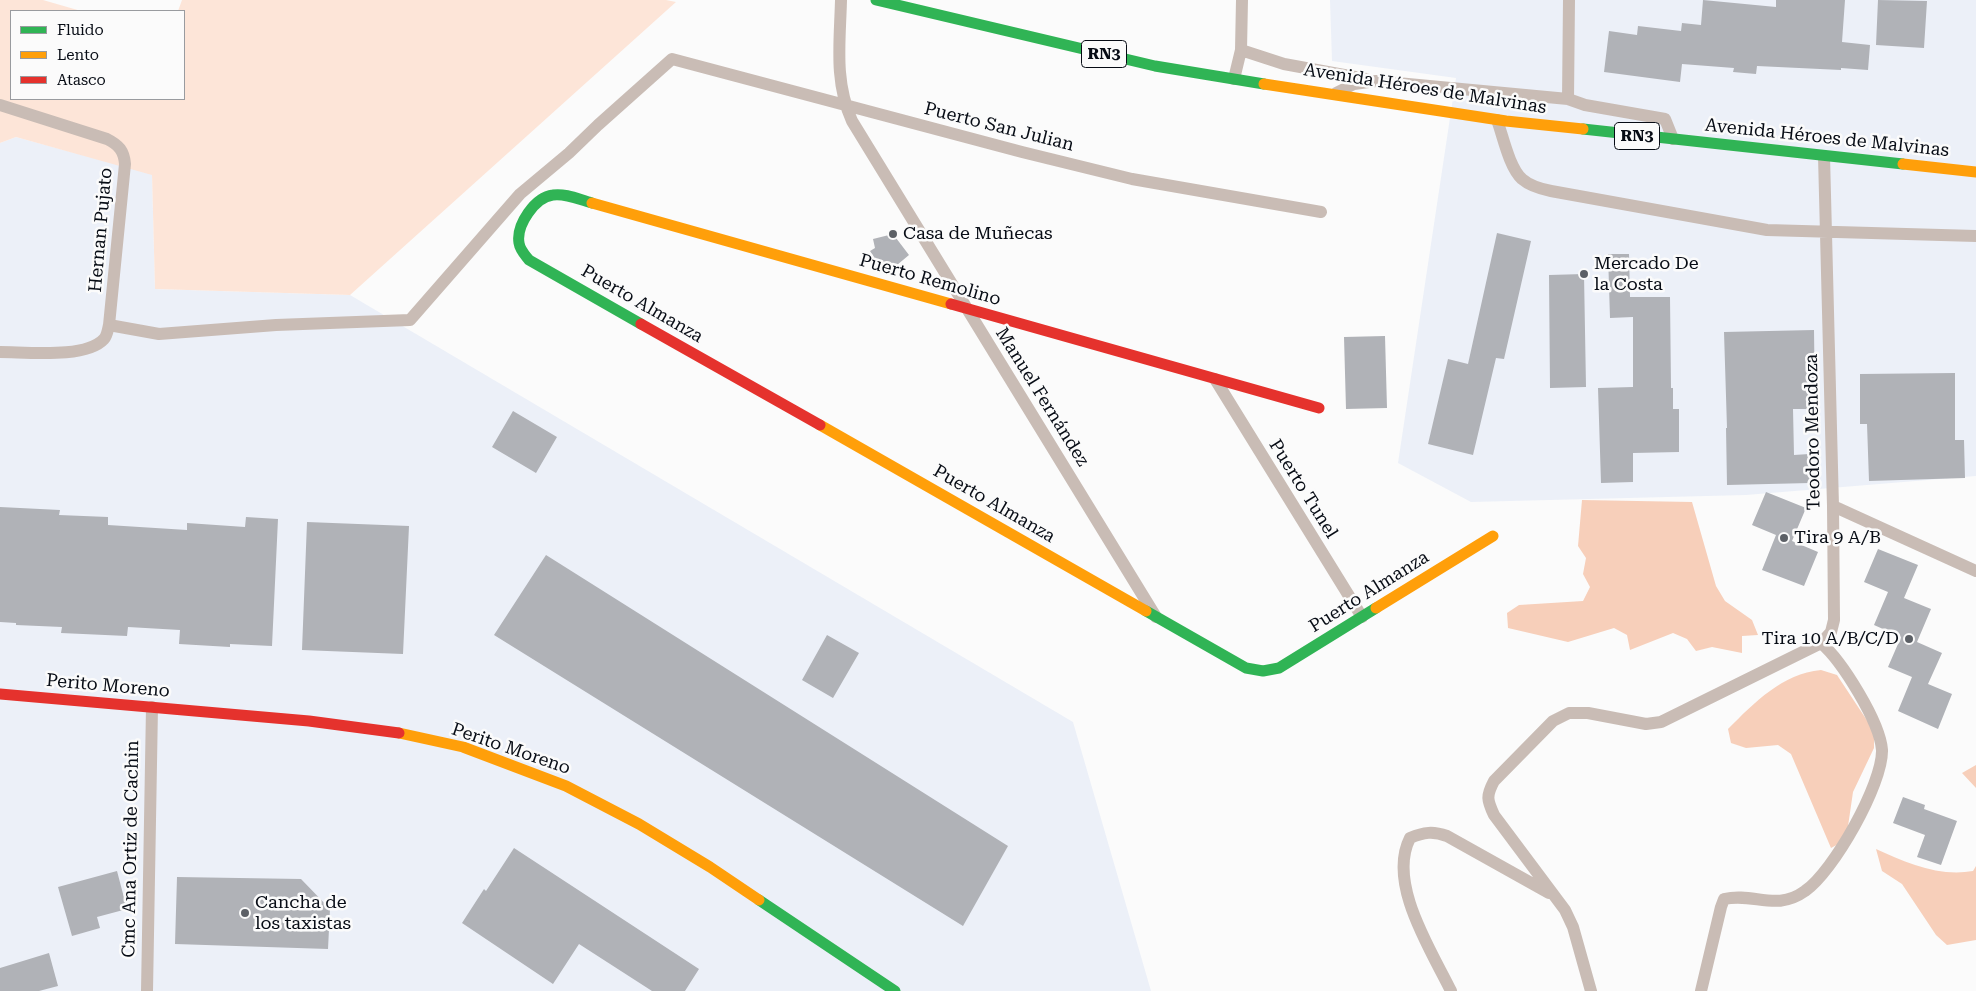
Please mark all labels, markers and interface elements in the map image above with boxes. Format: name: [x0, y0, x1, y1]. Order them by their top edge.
legend: [10, 10, 185, 100]
text: Fluido: [57, 21, 104, 39]
road number: RN3: [1082, 41, 1126, 68]
text: Lento: [57, 46, 99, 64]
street label: Avenida Héroes de Malvinas: [1302, 59, 1548, 119]
text: Atasco: [57, 71, 106, 89]
street label: Puerto San Julian: [922, 98, 1076, 156]
street label: Avenida Héroes de Malvinas: [1704, 114, 1950, 162]
road number: RN3: [1614, 122, 1660, 150]
street label: Hernan Pujato: [85, 167, 117, 293]
place label: Casa de Muñecas: [903, 223, 1053, 245]
marker: Casa de Muñecas: [887, 228, 899, 240]
street label: Puerto Remolino: [857, 249, 1003, 311]
place label: Mercado De la Costa: [1594, 253, 1699, 296]
street label: Puerto Almanza: [577, 260, 707, 348]
marker: Mercado De la Costa: [1578, 268, 1590, 280]
street label: Manuel Fernández: [991, 324, 1093, 470]
street label: Teodoro Mendoza: [1801, 354, 1825, 510]
street label: Puerto Tunel: [1264, 435, 1342, 543]
street label: Puerto Almanza: [929, 460, 1059, 548]
place label: Tira 9 A/B: [1794, 527, 1881, 549]
marker: Tira 9 A/B: [1778, 532, 1790, 544]
street label: Puerto Almanza: [1305, 547, 1433, 637]
place label: Tira 10 A/B/C/D: [1761, 628, 1899, 650]
marker: Tira 10 A/B/C/D: [1903, 633, 1915, 645]
street label: Perito Moreno: [45, 670, 171, 702]
street label: Perito Moreno: [449, 719, 573, 779]
street label: Cmc Ana Ortiz de Cachin: [118, 740, 144, 958]
place label: Cancha de los taxistas: [255, 892, 351, 934]
marker: Cancha de los taxistas: [239, 907, 251, 919]

